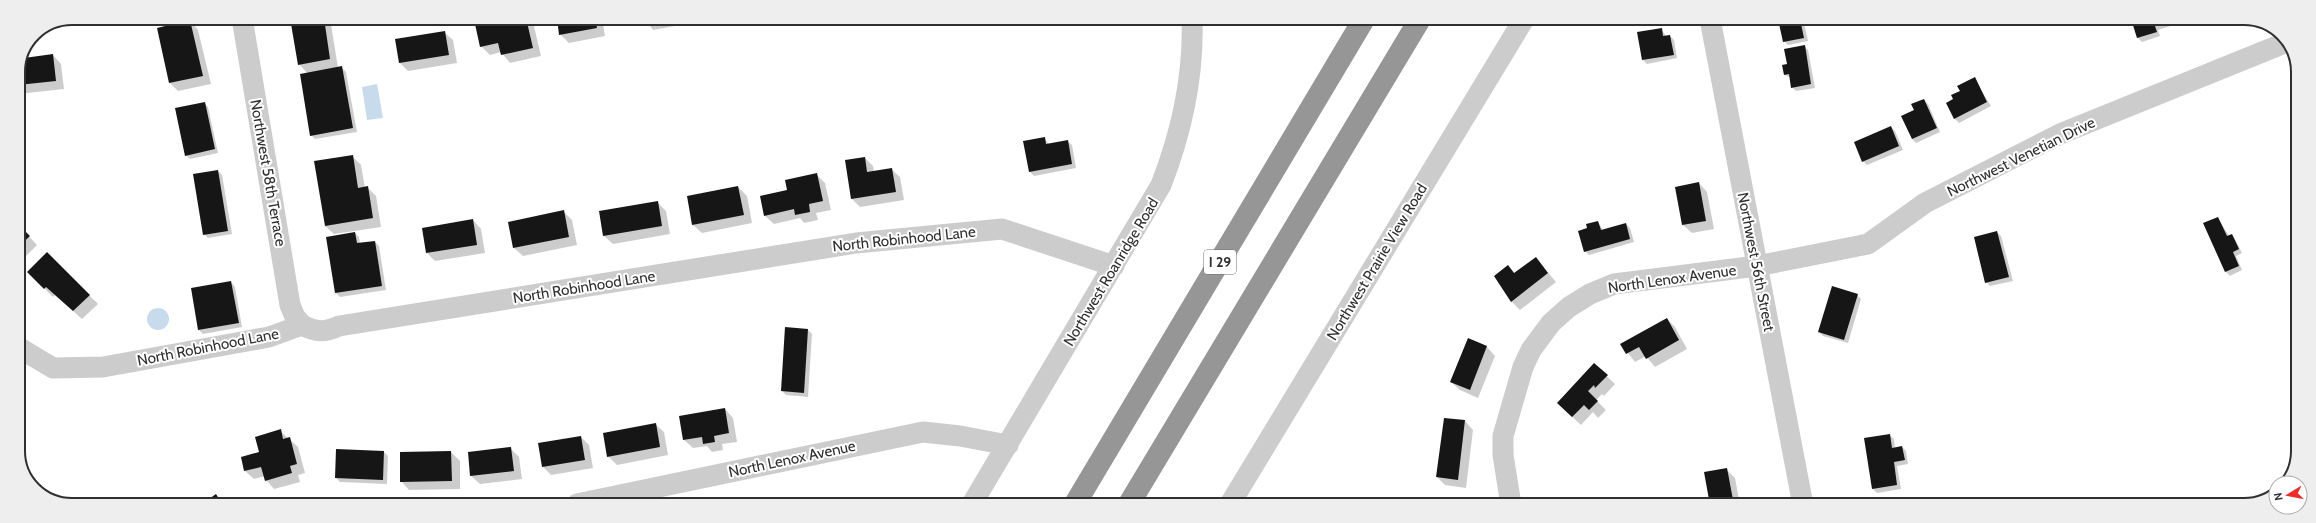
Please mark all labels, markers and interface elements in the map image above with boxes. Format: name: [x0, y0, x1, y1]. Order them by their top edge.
street label: Northwest 58th Terrace: [246, 98, 290, 248]
street label: Northwest Venetian Drive: [1944, 113, 2098, 201]
street label: Northwest Prairie View Road: [1323, 180, 1431, 344]
street label: Northwest 56th Street: [1734, 191, 1778, 333]
street label: Northwest Roanridge Road: [1060, 195, 1162, 349]
street label: North Robinhood Lane: [831, 222, 977, 255]
road number: I 29: [1204, 250, 1236, 274]
street label: North Lenox Avenue: [1607, 261, 1738, 297]
street label: North Robinhood Lane: [512, 267, 657, 307]
street label: North Robinhood Lane: [136, 324, 281, 370]
street label: North Lenox Avenue: [727, 437, 857, 481]
north arrow: [2268, 475, 2308, 515]
text: N: [2271, 492, 2286, 502]

